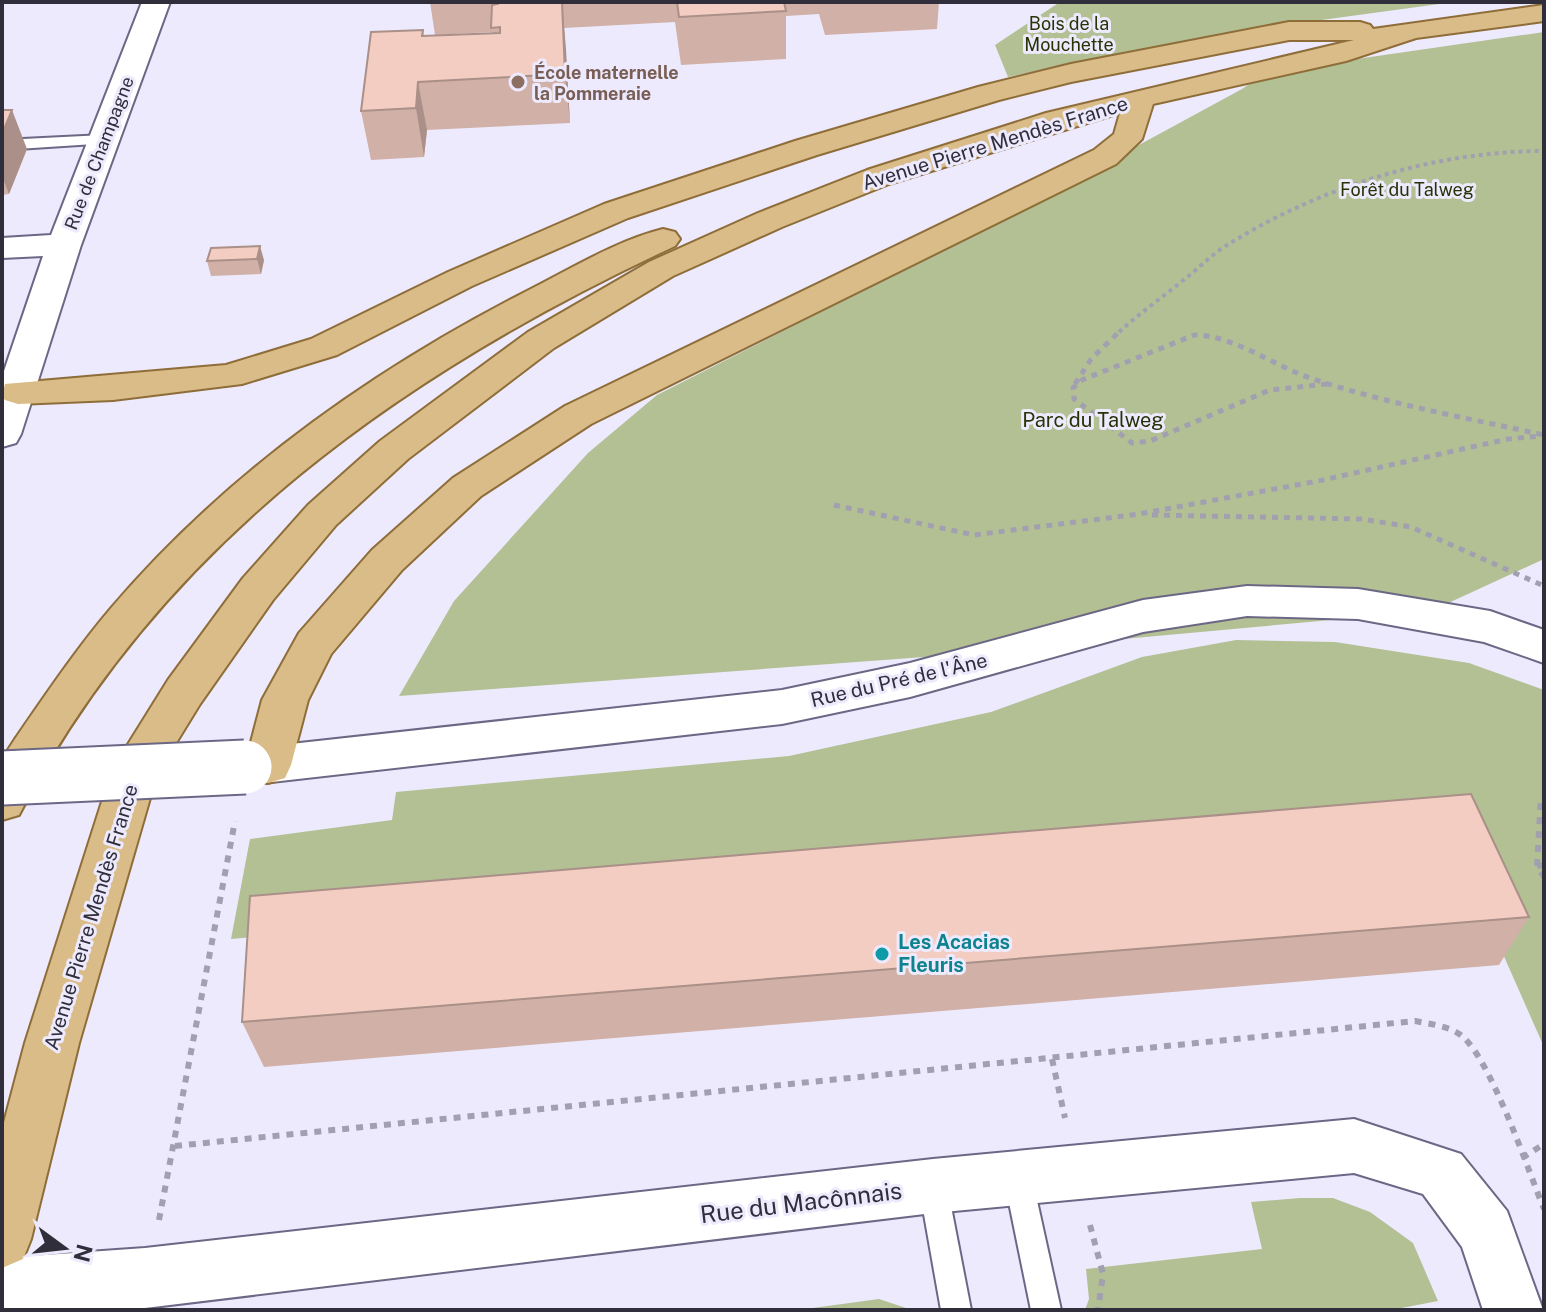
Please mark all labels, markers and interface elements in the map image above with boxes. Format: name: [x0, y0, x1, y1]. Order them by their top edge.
park label: Bois de la Mouchette: [1024, 13, 1114, 55]
place label: École maternelle la Pommeraie: [534, 61, 679, 104]
street label: Rue de Champagne: [60, 73, 138, 233]
marker: École maternelle la Pommeraie: [509, 73, 527, 91]
street label: Avenue Pierre Mendès France: [859, 91, 1131, 195]
park label: Forêt du Talweg: [1340, 179, 1474, 200]
park label: Parc du Talweg: [1022, 408, 1164, 432]
street label: Rue du Pré de l'Âne: [808, 648, 990, 712]
street label: Avenue Pierre Mendès France: [39, 781, 143, 1053]
place label: Les Acacias Fleuris: [898, 930, 1010, 977]
marker: Les Acacias Fleuris: [873, 945, 891, 963]
street label: Rue du Macônnais: [699, 1176, 903, 1228]
north arrow: [24, 1208, 104, 1288]
text: N: [69, 1241, 98, 1265]

